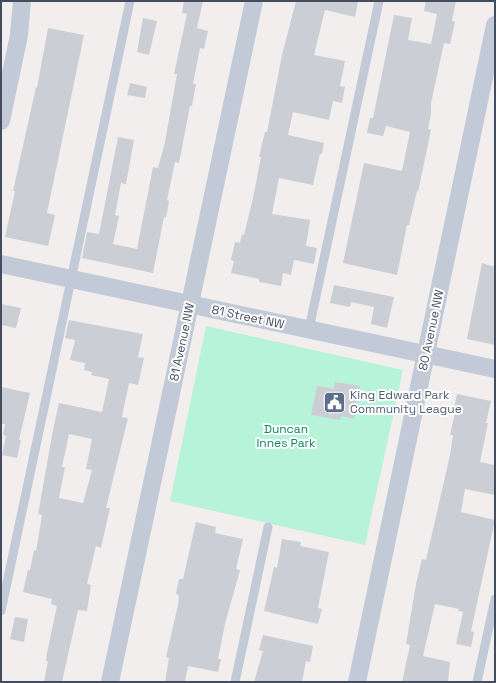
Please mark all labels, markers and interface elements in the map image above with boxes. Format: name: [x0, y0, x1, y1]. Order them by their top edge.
street label: 80 Avenue NW: [415, 288, 447, 372]
street label: 81 Avenue NW: [166, 301, 198, 382]
street label: 81 Street NW: [210, 302, 286, 333]
place label: King Edward Park Community League: [350, 387, 462, 417]
public building icon: King Edward Park Community League: [322, 389, 348, 415]
park label: Duncan Innes Park: [256, 421, 316, 451]

